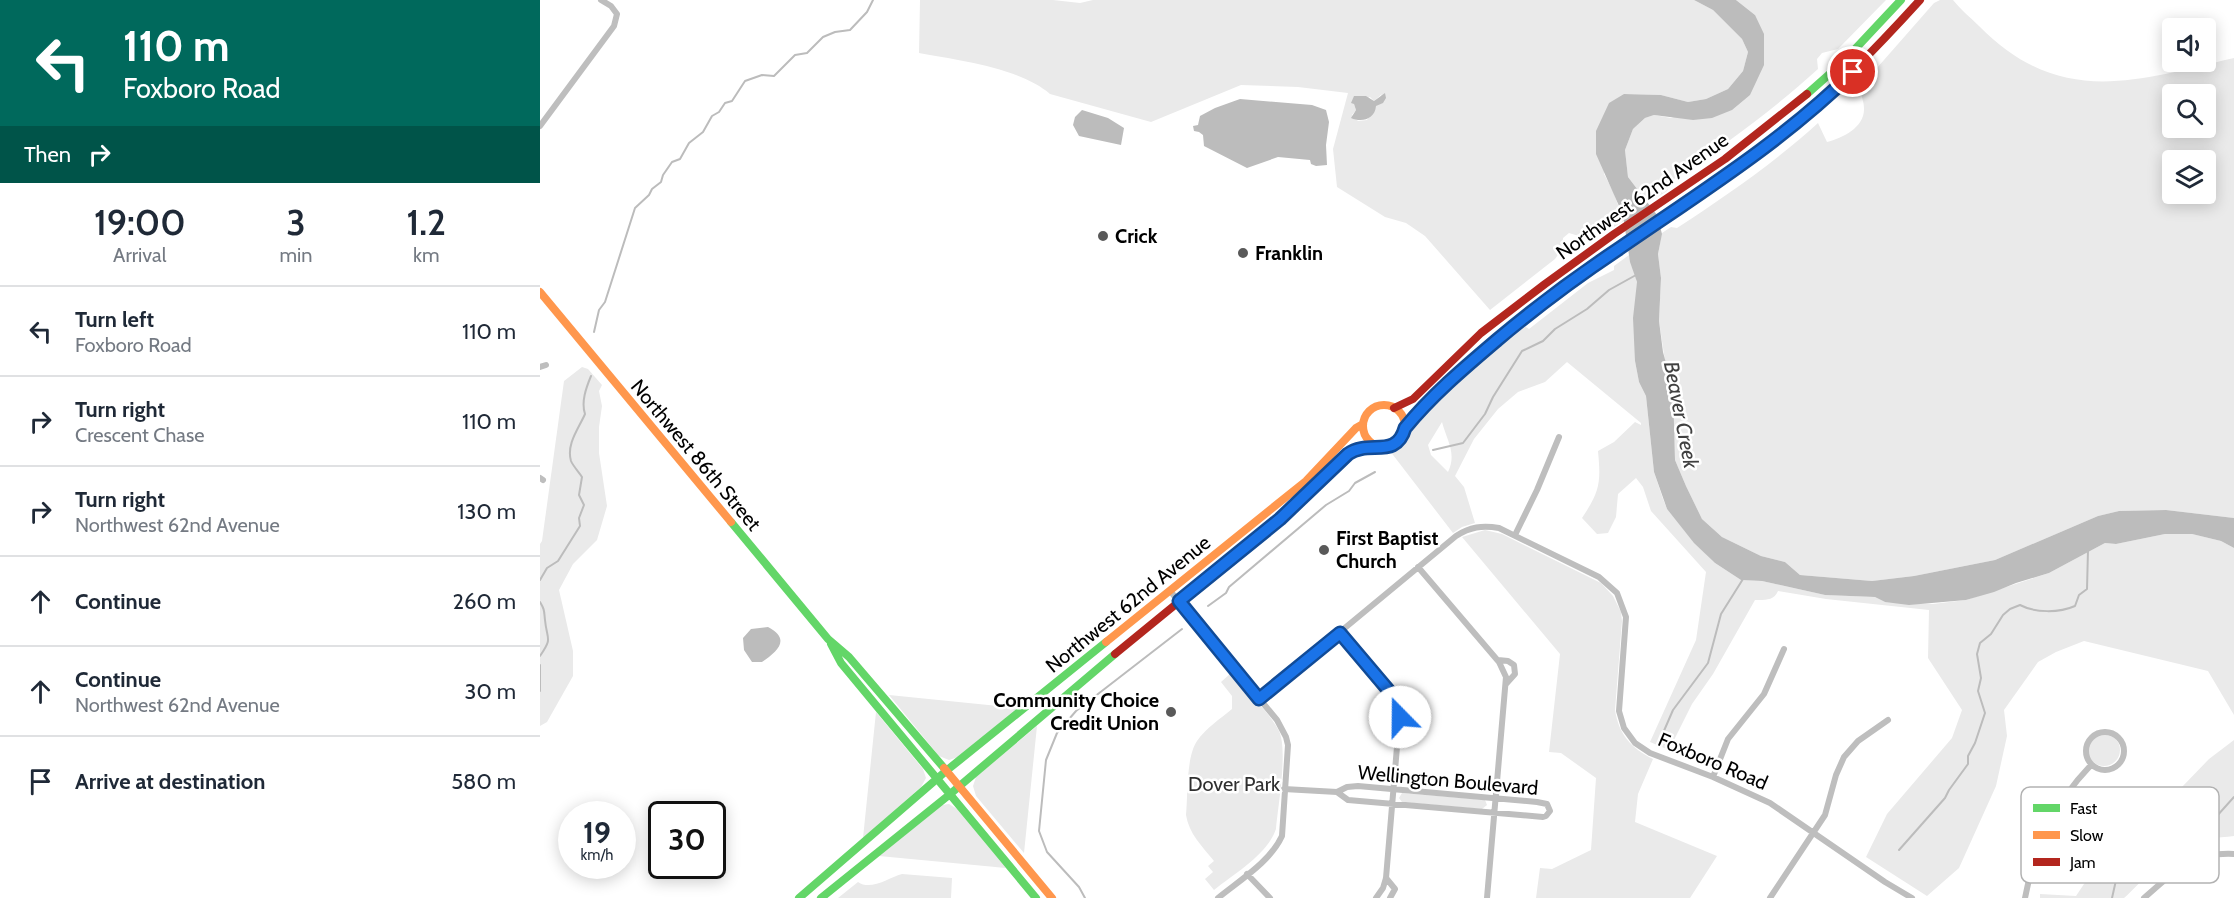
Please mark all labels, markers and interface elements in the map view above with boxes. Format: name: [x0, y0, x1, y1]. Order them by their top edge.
map controls: [2162, 18, 2216, 204]
button: sound: [2162, 18, 2216, 72]
text: 110 m: [123, 20, 230, 72]
icon: left: [24, 24, 102, 102]
pin: [1827, 46, 1878, 97]
icon: arrive: [1836, 55, 1869, 88]
text: Foxboro Road: [123, 72, 281, 105]
button: search: [2162, 84, 2216, 138]
street label: Northwest 62nd Avenue: [1551, 127, 1733, 265]
icon: right: [83, 138, 116, 171]
text: Then: [24, 141, 71, 168]
button: layers: [2162, 150, 2216, 204]
text: 19:00: [94, 200, 185, 244]
text: 3: [286, 200, 306, 244]
text: 1.2: [406, 200, 446, 244]
place label: Crick: [1115, 224, 1158, 248]
marker: Crick: [1096, 229, 1110, 243]
place label: Franklin: [1255, 241, 1323, 265]
text: Arrival: [113, 243, 166, 267]
text: min: [279, 243, 312, 267]
text: km: [413, 243, 439, 267]
marker: Franklin: [1236, 246, 1250, 260]
text: Turn left: [75, 306, 154, 333]
icon: left: [24, 315, 57, 348]
text: 110 m: [462, 318, 516, 345]
text: Foxboro Road: [75, 333, 192, 357]
water label: Beaver Creek: [1659, 359, 1704, 472]
street label: Northwest 86th Street: [626, 375, 766, 536]
text: Turn right: [75, 396, 165, 423]
icon: right: [24, 405, 57, 438]
text: 110 m: [462, 408, 516, 435]
text: Crescent Chase: [75, 423, 204, 447]
text: Turn right: [75, 486, 165, 513]
icon: right: [24, 495, 57, 528]
text: 130 m: [457, 498, 516, 525]
text: Northwest 62nd Avenue: [75, 513, 280, 537]
place label: First Baptist Church: [1336, 526, 1439, 573]
street label: Northwest 62nd Avenue: [1041, 530, 1215, 678]
marker: First Baptist Church: [1317, 543, 1331, 557]
icon: ahead: [24, 585, 57, 618]
text: Continue: [75, 588, 161, 615]
text: 260 m: [452, 588, 516, 615]
text: Continue: [75, 666, 161, 693]
icon: ahead: [24, 675, 57, 708]
text: 30 m: [464, 678, 516, 705]
position arrow: [1368, 685, 1432, 749]
place label: Community Choice Credit Union: [993, 688, 1159, 735]
text: Northwest 62nd Avenue: [75, 693, 280, 717]
marker: Community Choice Credit Union: [1164, 705, 1178, 719]
street label: Foxboro Road: [1655, 727, 1771, 795]
street label: Wellington Boulevard: [1357, 760, 1539, 800]
icon: arrive: [24, 765, 57, 798]
text: Arrive at destination: [75, 768, 265, 795]
text: 580 m: [451, 768, 516, 795]
park label: Dover Park: [1188, 772, 1280, 796]
legend: [2021, 787, 2219, 883]
text: Fast: [2070, 799, 2098, 818]
speed limit sign: 30: [648, 801, 726, 879]
text: 19: [583, 814, 611, 851]
text: Slow: [2070, 826, 2104, 845]
text: km/h: [581, 846, 613, 864]
text: Jam: [2069, 853, 2096, 872]

